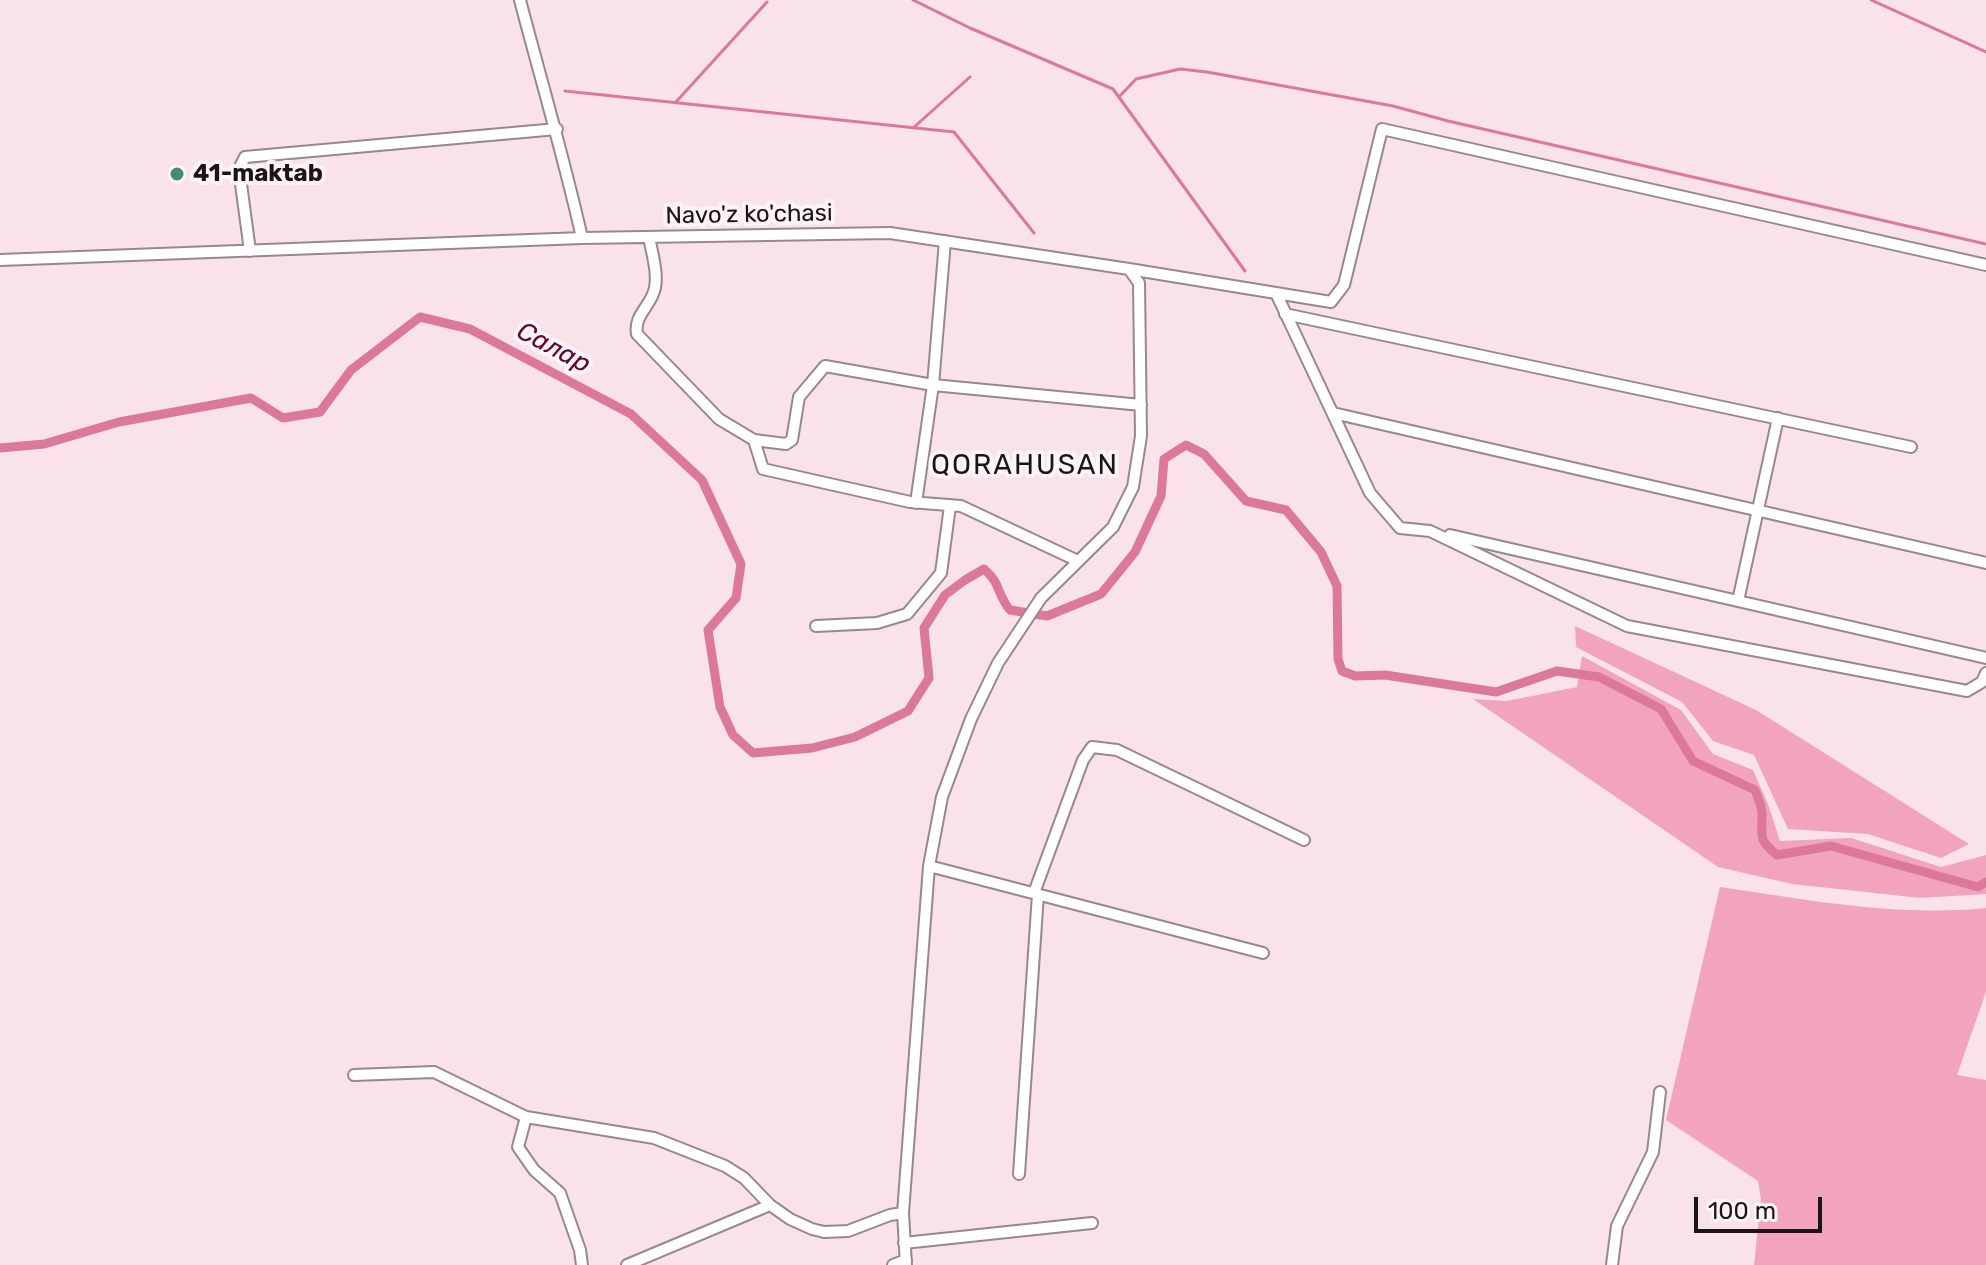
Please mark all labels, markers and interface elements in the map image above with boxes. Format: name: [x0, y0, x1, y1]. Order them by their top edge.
place label: 41-maktab: [193, 160, 323, 188]
marker: 41-maktab: [168, 165, 186, 183]
street label: Navo'z ko'chasi: [665, 199, 833, 231]
water label: Салар: [511, 316, 595, 380]
district label: QORAHUSAN: [931, 449, 1119, 483]
scale bar: [1698, 1181, 1826, 1231]
text: 100 m: [1708, 1197, 1776, 1225]

